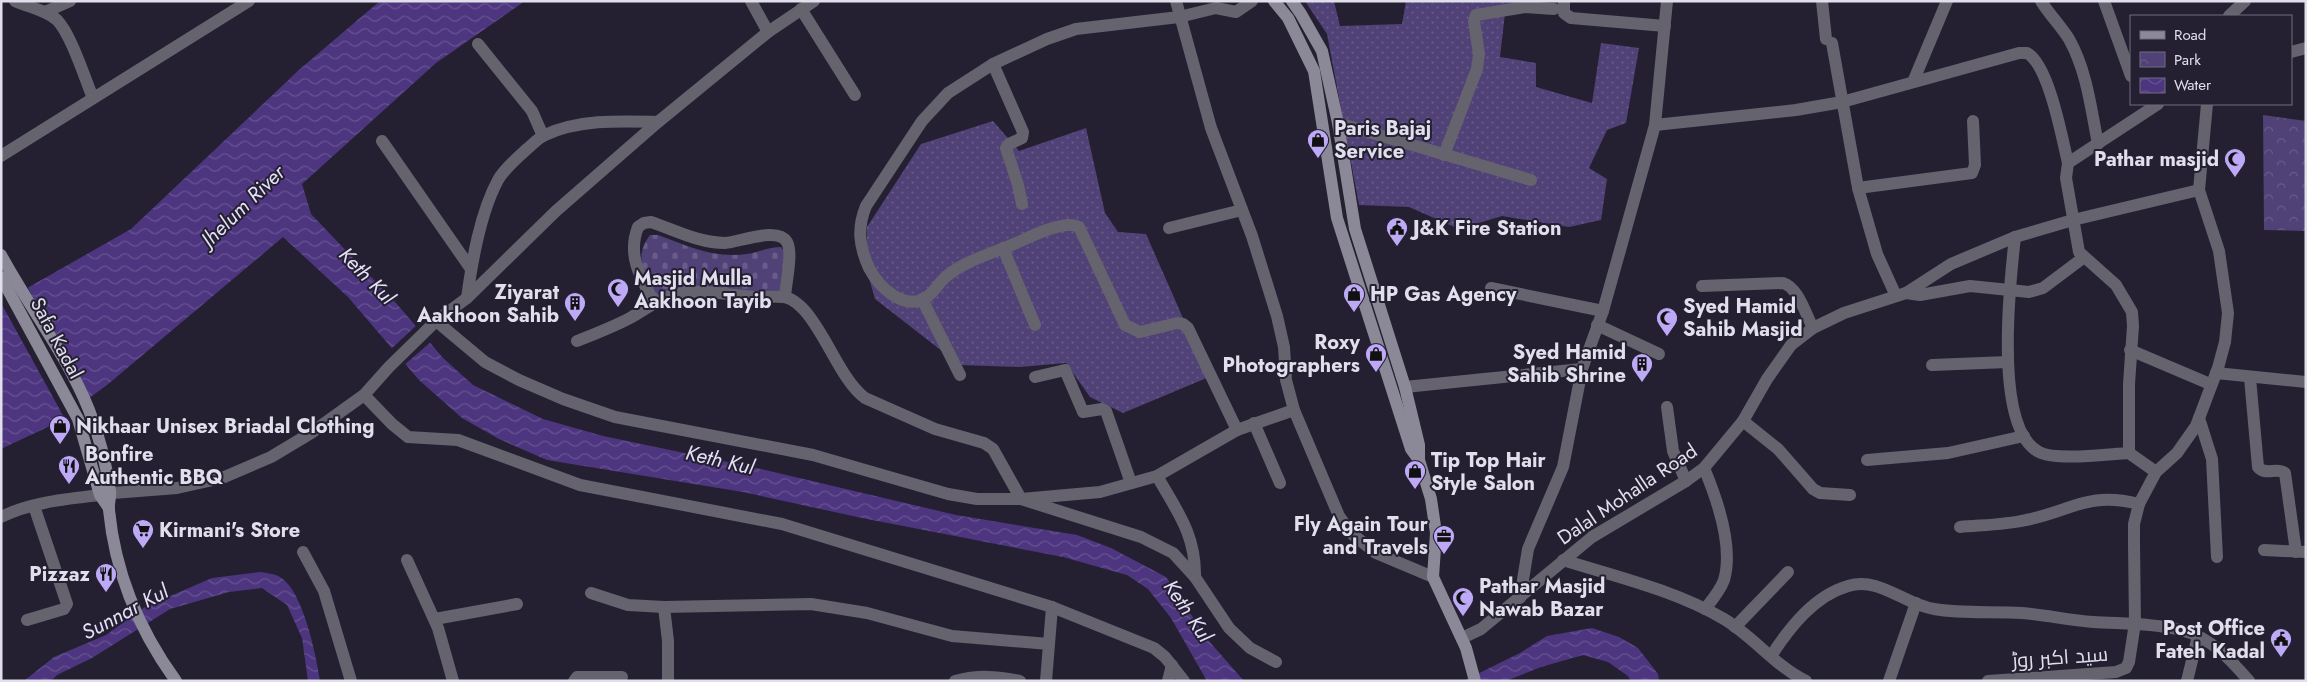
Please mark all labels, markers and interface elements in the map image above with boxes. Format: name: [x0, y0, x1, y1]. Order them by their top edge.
legend: [2130, 15, 2292, 105]
text: Road: [2174, 24, 2206, 46]
text: Park: [2174, 49, 2201, 71]
text: Water: [2174, 74, 2212, 96]
place label: Paris Bajaj Service: [1334, 114, 1431, 166]
shop icon: Paris Bajaj Service: [1306, 128, 1330, 159]
place label: Pathar masjid: [2094, 145, 2219, 174]
mosque icon: Pathar masjid: [2223, 147, 2247, 178]
water label: Jhelum River: [191, 158, 292, 257]
place label: J&K Fire Station: [1409, 214, 1561, 243]
public building icon: J&K Fire Station: [1385, 216, 1409, 247]
water label: Keth Kul: [332, 241, 403, 312]
place label: Masjid Mulla Aakhoon Tayib: [633, 264, 772, 316]
mosque icon: Masjid Mulla Aakhoon Tayib: [606, 277, 630, 308]
place label: Ziyarat Aakhoon Sahib: [416, 278, 560, 330]
place label: HP Gas Agency: [1370, 280, 1517, 309]
shop icon: HP Gas Agency: [1342, 282, 1366, 313]
building icon: Ziyarat Aakhoon Sahib: [563, 291, 587, 322]
street label: Safa Kadal: [23, 292, 90, 384]
place label: Syed Hamid Sahib Masjid: [1683, 292, 1803, 344]
mosque icon: Syed Hamid Sahib Masjid: [1655, 306, 1679, 337]
place label: Roxy Photographers: [1222, 328, 1361, 380]
place label: Syed Hamid Sahib Shrine: [1507, 338, 1626, 390]
shop icon: Roxy Photographers: [1364, 342, 1388, 373]
building icon: Syed Hamid Sahib Shrine: [1630, 352, 1654, 383]
place label: Nikhaar Unisex Briadal Clothing: [76, 412, 375, 441]
shop icon: Nikhaar Unisex Briadal Clothing: [48, 414, 72, 445]
street label: Dalal Mohalla Road: [1552, 437, 1703, 552]
water label: Keth Kul: [683, 438, 759, 483]
place label: Bonfire Authentic BBQ: [84, 440, 224, 492]
place label: Tip Top Hair Style Salon: [1431, 446, 1546, 498]
restaurant icon: Bonfire Authentic BBQ: [57, 454, 81, 485]
shop icon: Tip Top Hair Style Salon: [1403, 459, 1427, 490]
place label: Fly Again Tour and Travels: [1294, 510, 1429, 562]
place label: Kirmani's Store: [159, 516, 300, 545]
supermarket icon: Kirmani's Store: [131, 518, 155, 549]
office icon: Fly Again Tour and Travels: [1432, 524, 1456, 555]
place label: Pizzaz: [29, 560, 91, 589]
restaurant icon: Pizzaz: [94, 562, 118, 593]
place label: Pathar Masjid Nawab Bazar: [1479, 572, 1605, 624]
water label: Keth Kul: [1156, 574, 1221, 649]
water label: Sunnar Kul: [76, 576, 175, 647]
mosque icon: Pathar Masjid Nawab Bazar: [1451, 586, 1475, 617]
place label: Post Office Fateh Kadal: [2155, 614, 2265, 666]
public building icon: Post Office Fateh Kadal: [2269, 627, 2293, 658]
street label: سید اکبر روڑ: [2010, 640, 2109, 675]

